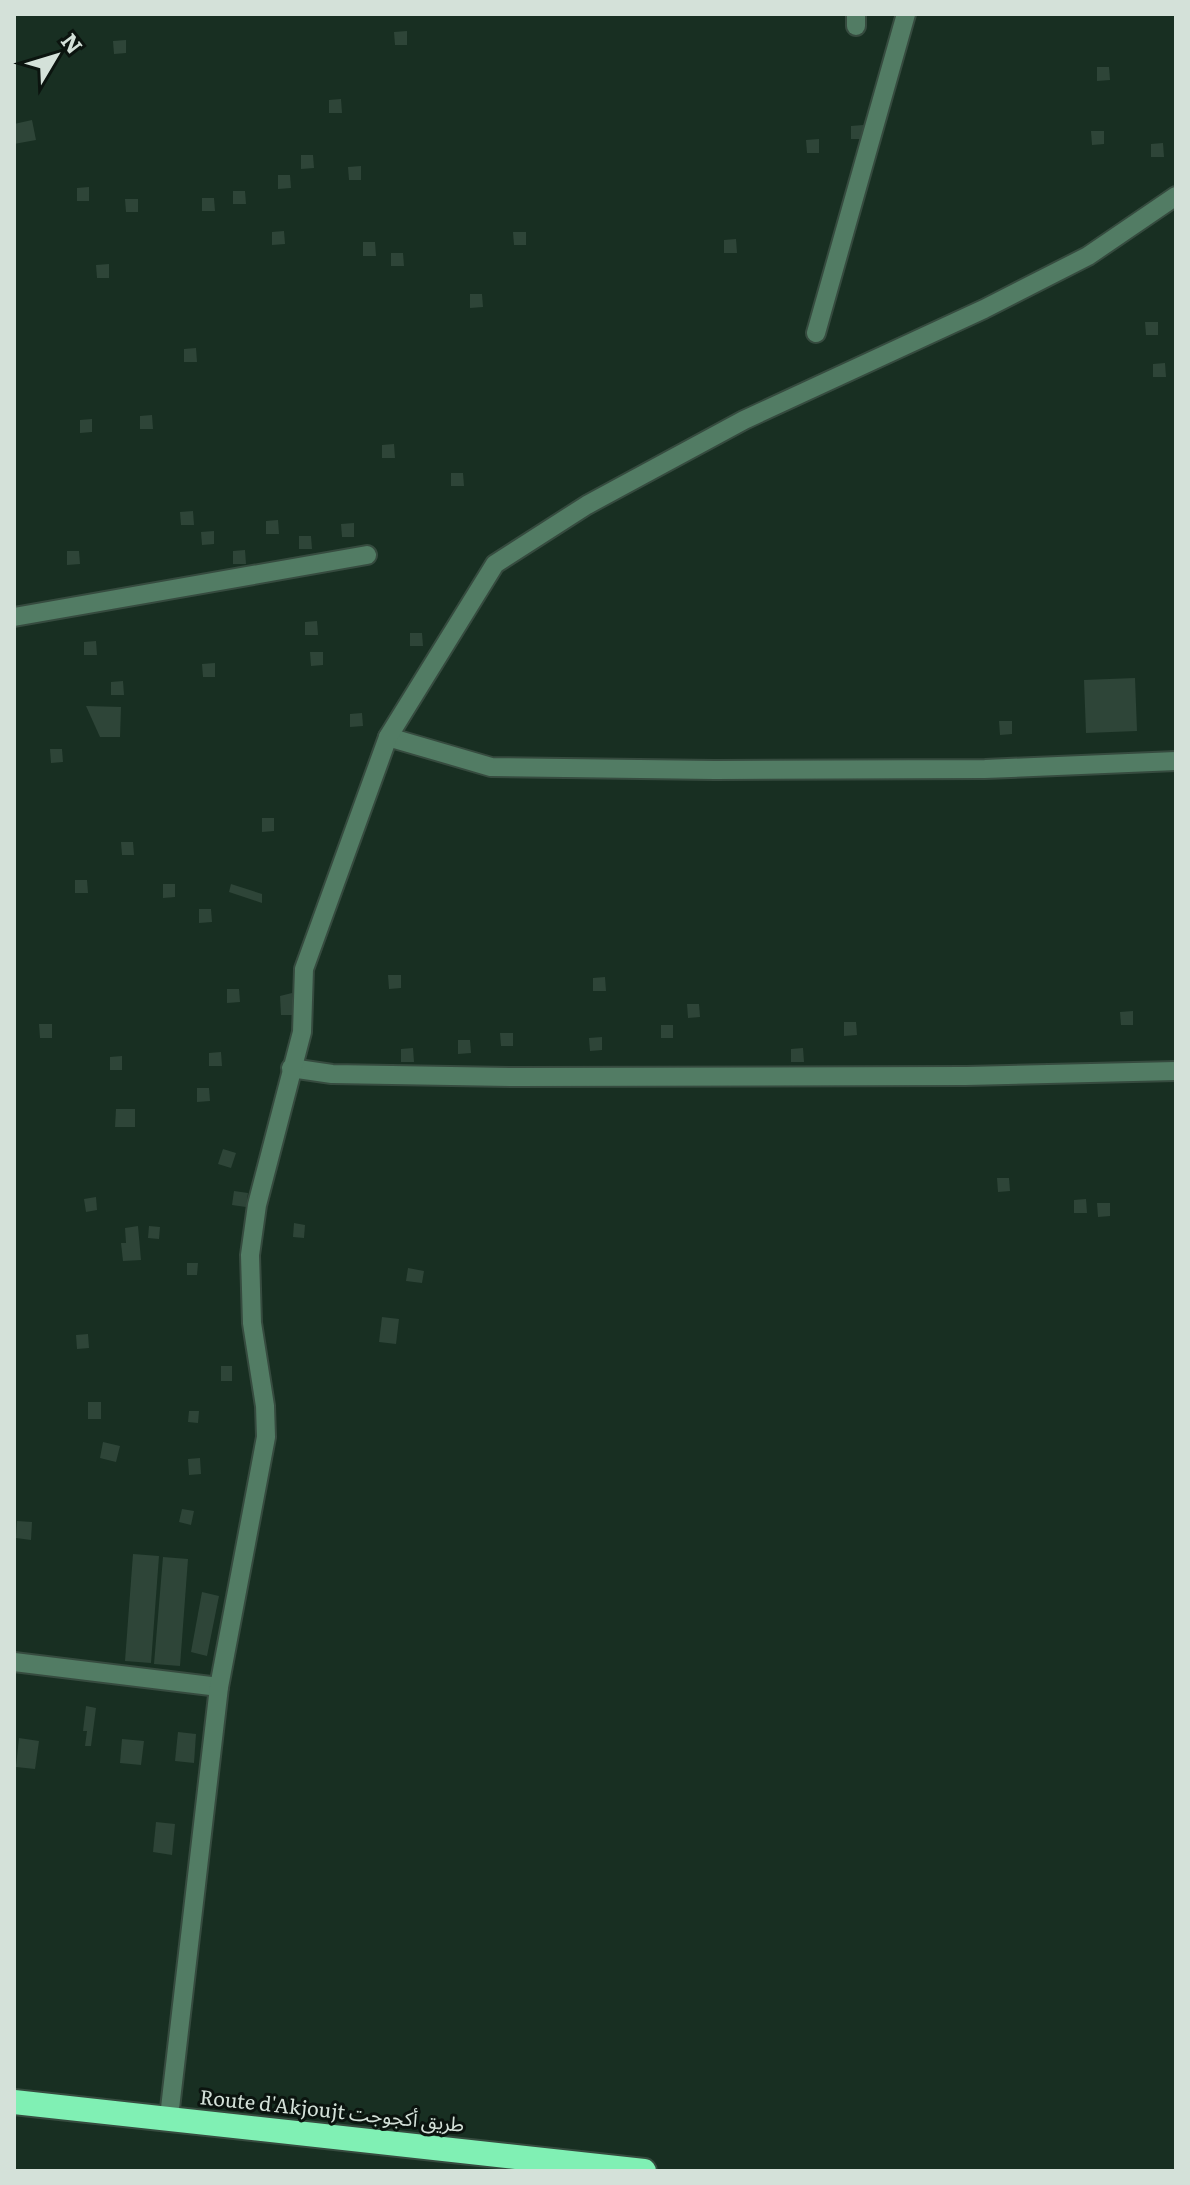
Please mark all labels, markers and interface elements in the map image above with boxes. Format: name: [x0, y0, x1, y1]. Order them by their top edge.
north arrow: [16, 16, 96, 96]
text: N: [54, 25, 92, 60]
street label: Route d'Akjoujt طريق أكجوجت: [198, 2080, 466, 2138]

